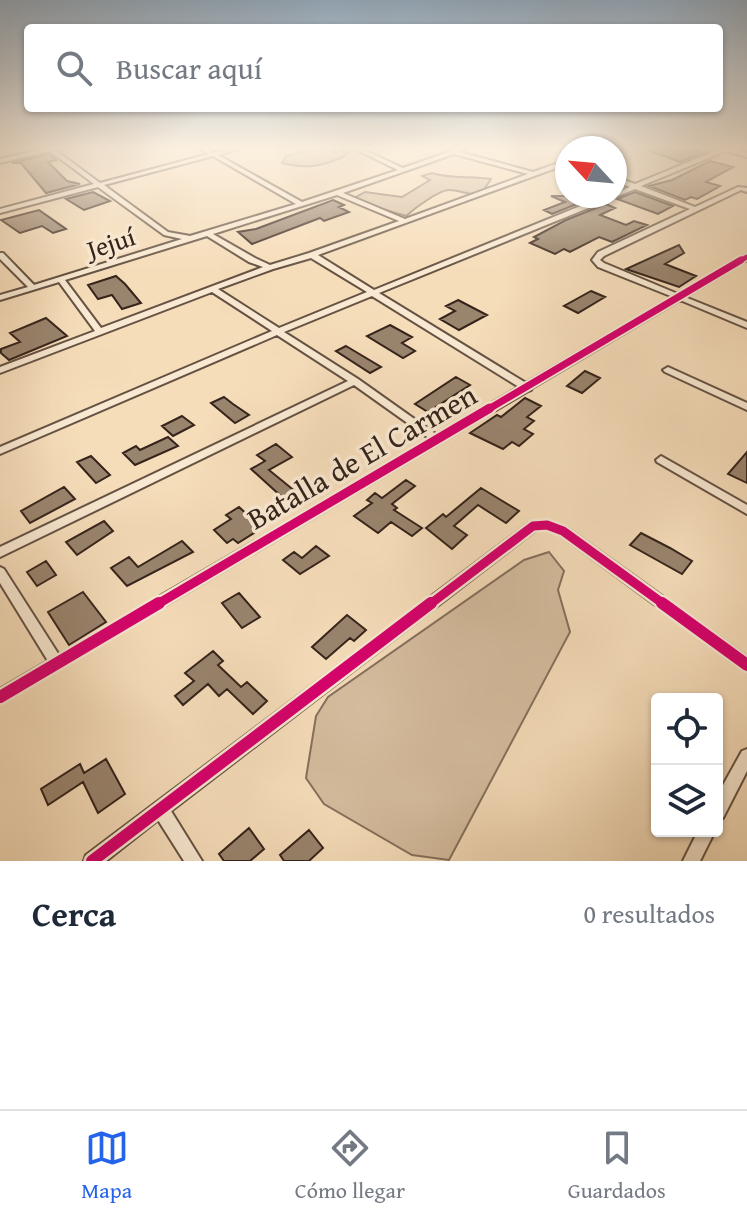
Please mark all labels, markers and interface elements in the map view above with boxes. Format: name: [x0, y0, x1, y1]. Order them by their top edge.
search box: [24, 24, 723, 112]
icon: search: [52, 46, 96, 90]
text: Buscar aquí: [116, 46, 262, 90]
north arrow: [555, 136, 627, 208]
street label: Jejuí: [79, 216, 141, 270]
street label: Batalla de El Carmen: [238, 372, 485, 540]
map controls: [651, 693, 723, 837]
button: locate: [651, 693, 723, 765]
button: layers: [651, 765, 723, 837]
text: Cerca: [32, 889, 116, 938]
text: 0 resultados: [584, 894, 715, 933]
tab: Mapa: [81, 1126, 132, 1206]
tab: Cómo llegar: [295, 1126, 405, 1206]
tab: Guardados: [568, 1126, 666, 1206]

